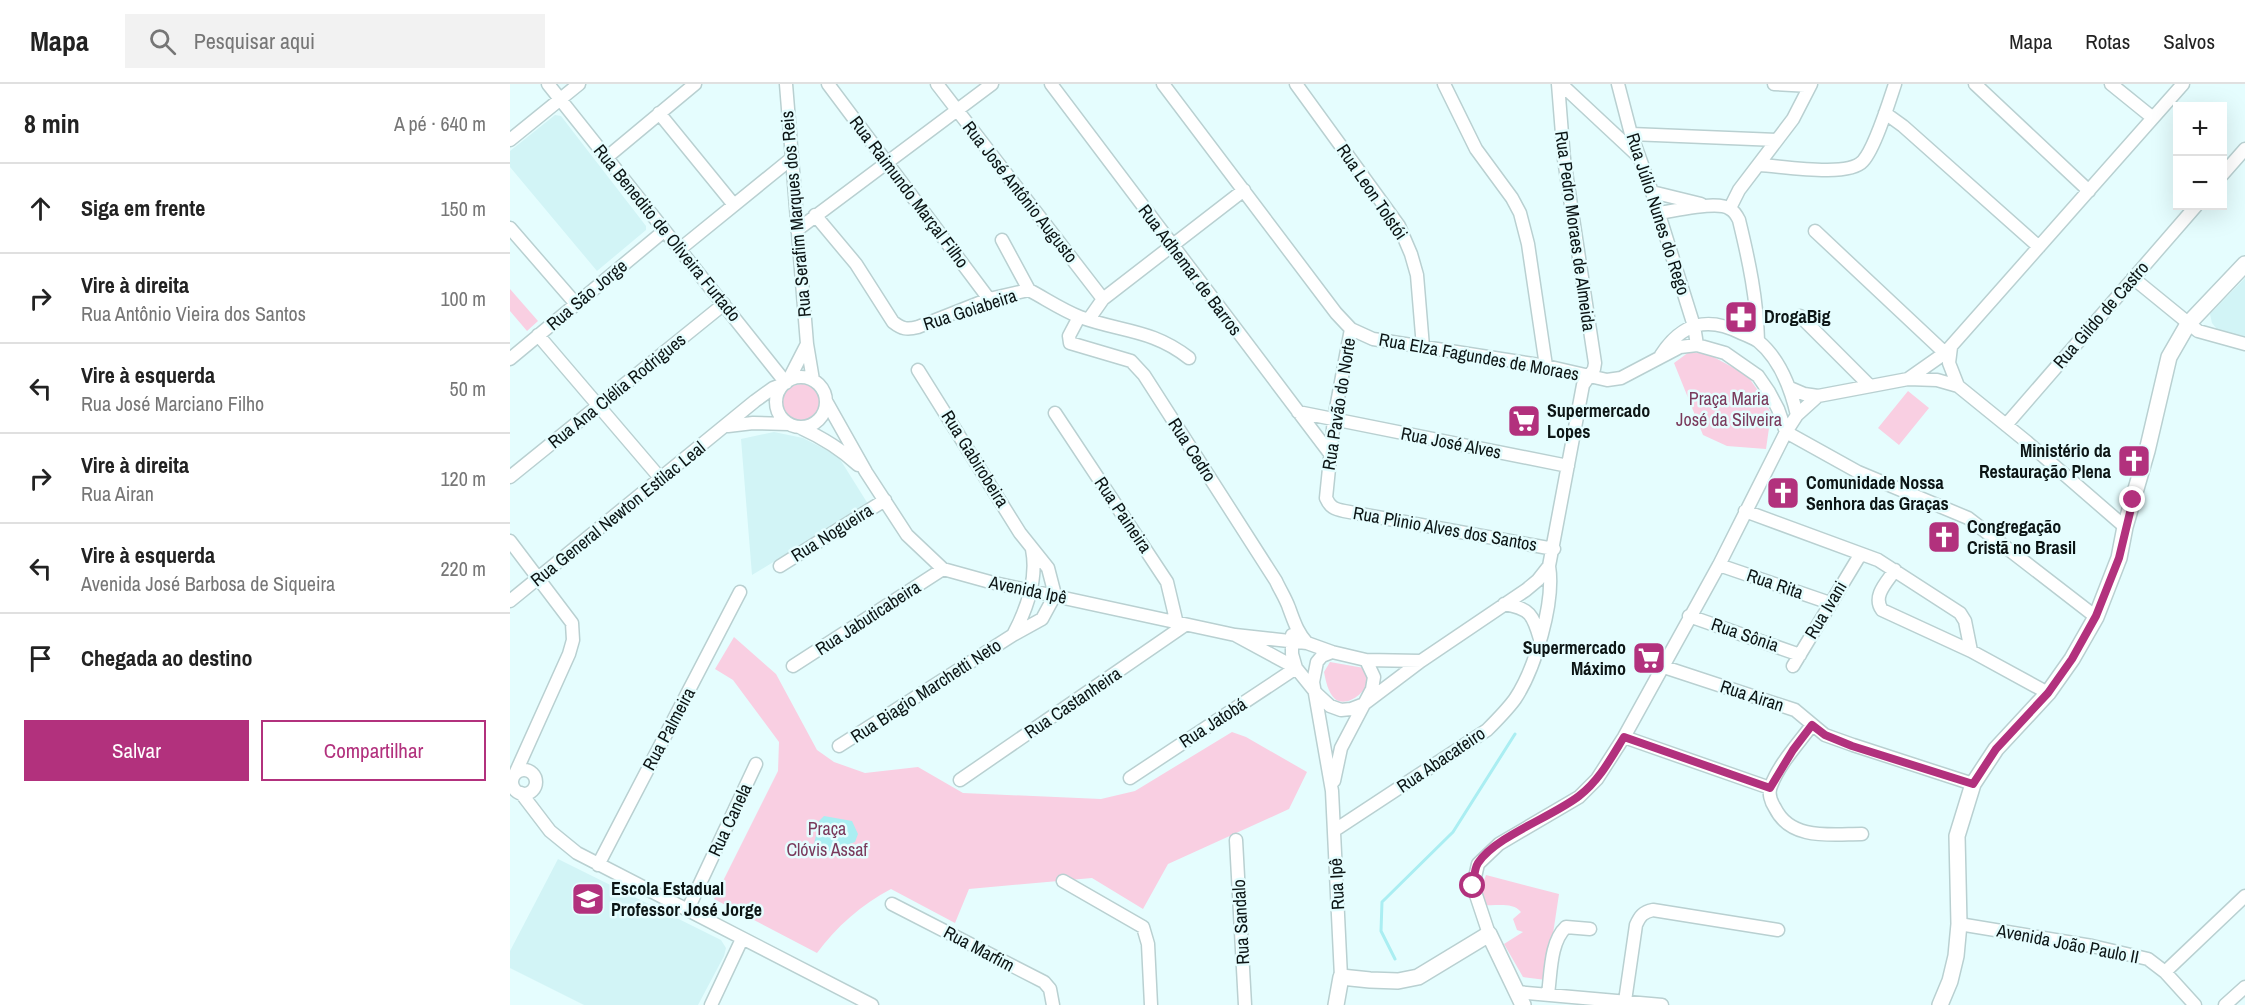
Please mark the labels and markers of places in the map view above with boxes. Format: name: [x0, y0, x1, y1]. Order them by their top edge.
pharmacy icon: DrogaBig: [1723, 299, 1759, 335]
place label: DrogaBig: [1764, 304, 1830, 329]
place label: Supermercado Lopes: [1547, 398, 1650, 444]
supermarket icon: Supermercado Lopes: [1506, 403, 1542, 439]
place label: Ministério da Restauração Plena: [1979, 438, 2112, 484]
church icon: Ministério da Restauração Plena: [2116, 443, 2152, 479]
place label: Comunidade Nossa Senhora das Graças: [1806, 470, 1949, 516]
church icon: Comunidade Nossa Senhora das Graças: [1765, 475, 1801, 511]
place label: Congregação Cristã no Brasil: [1967, 514, 2076, 560]
church icon: Congregação Cristã no Brasil: [1926, 519, 1962, 555]
place label: Supermercado Máximo: [1523, 635, 1626, 681]
supermarket icon: Supermercado Máximo: [1631, 640, 1667, 676]
place label: Escola Estadual Professor José Jorge: [611, 876, 762, 922]
school or university icon: Escola Estadual Professor José Jorge: [570, 881, 606, 917]

